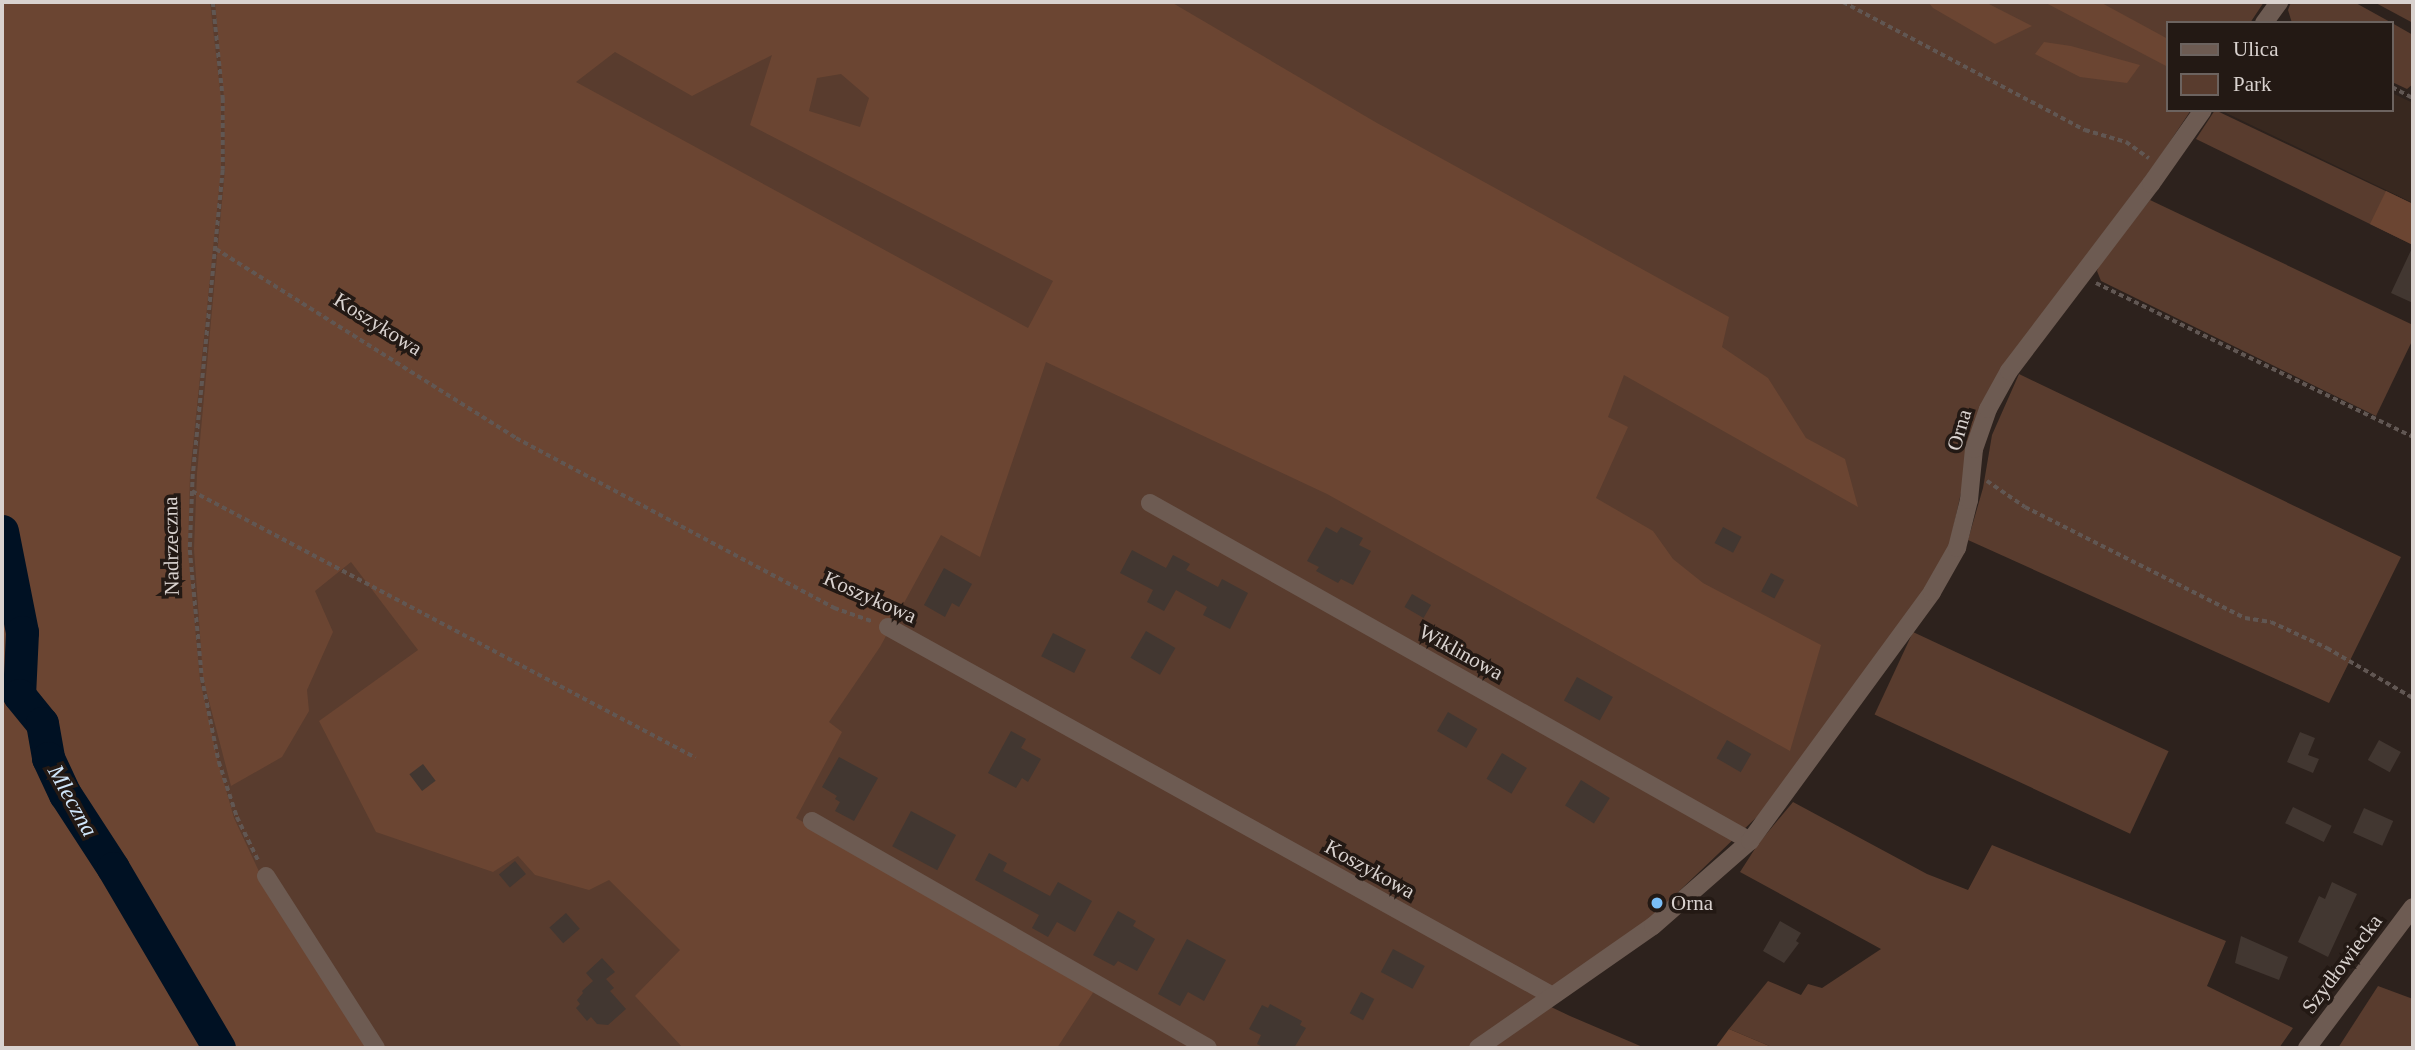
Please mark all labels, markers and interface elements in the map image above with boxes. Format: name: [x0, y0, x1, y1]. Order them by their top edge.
legend: [2166, 21, 2394, 112]
text: Ulica: [2233, 37, 2278, 61]
text: Park: [2233, 72, 2272, 96]
street label: Koszykowa: [329, 287, 427, 361]
street label: Orna: [1941, 406, 1977, 454]
street label: Nadrzeczna: [158, 496, 184, 596]
street label: Koszykowa: [820, 565, 920, 629]
street label: Wiklinowa: [1414, 619, 1508, 685]
water label: Mleczna: [41, 760, 103, 842]
street label: Koszykowa: [1321, 834, 1419, 904]
place label: Orna: [1671, 890, 1713, 916]
marker: Orna: [1649, 895, 1665, 911]
street label: Szydłowiecka: [2296, 909, 2388, 1019]

